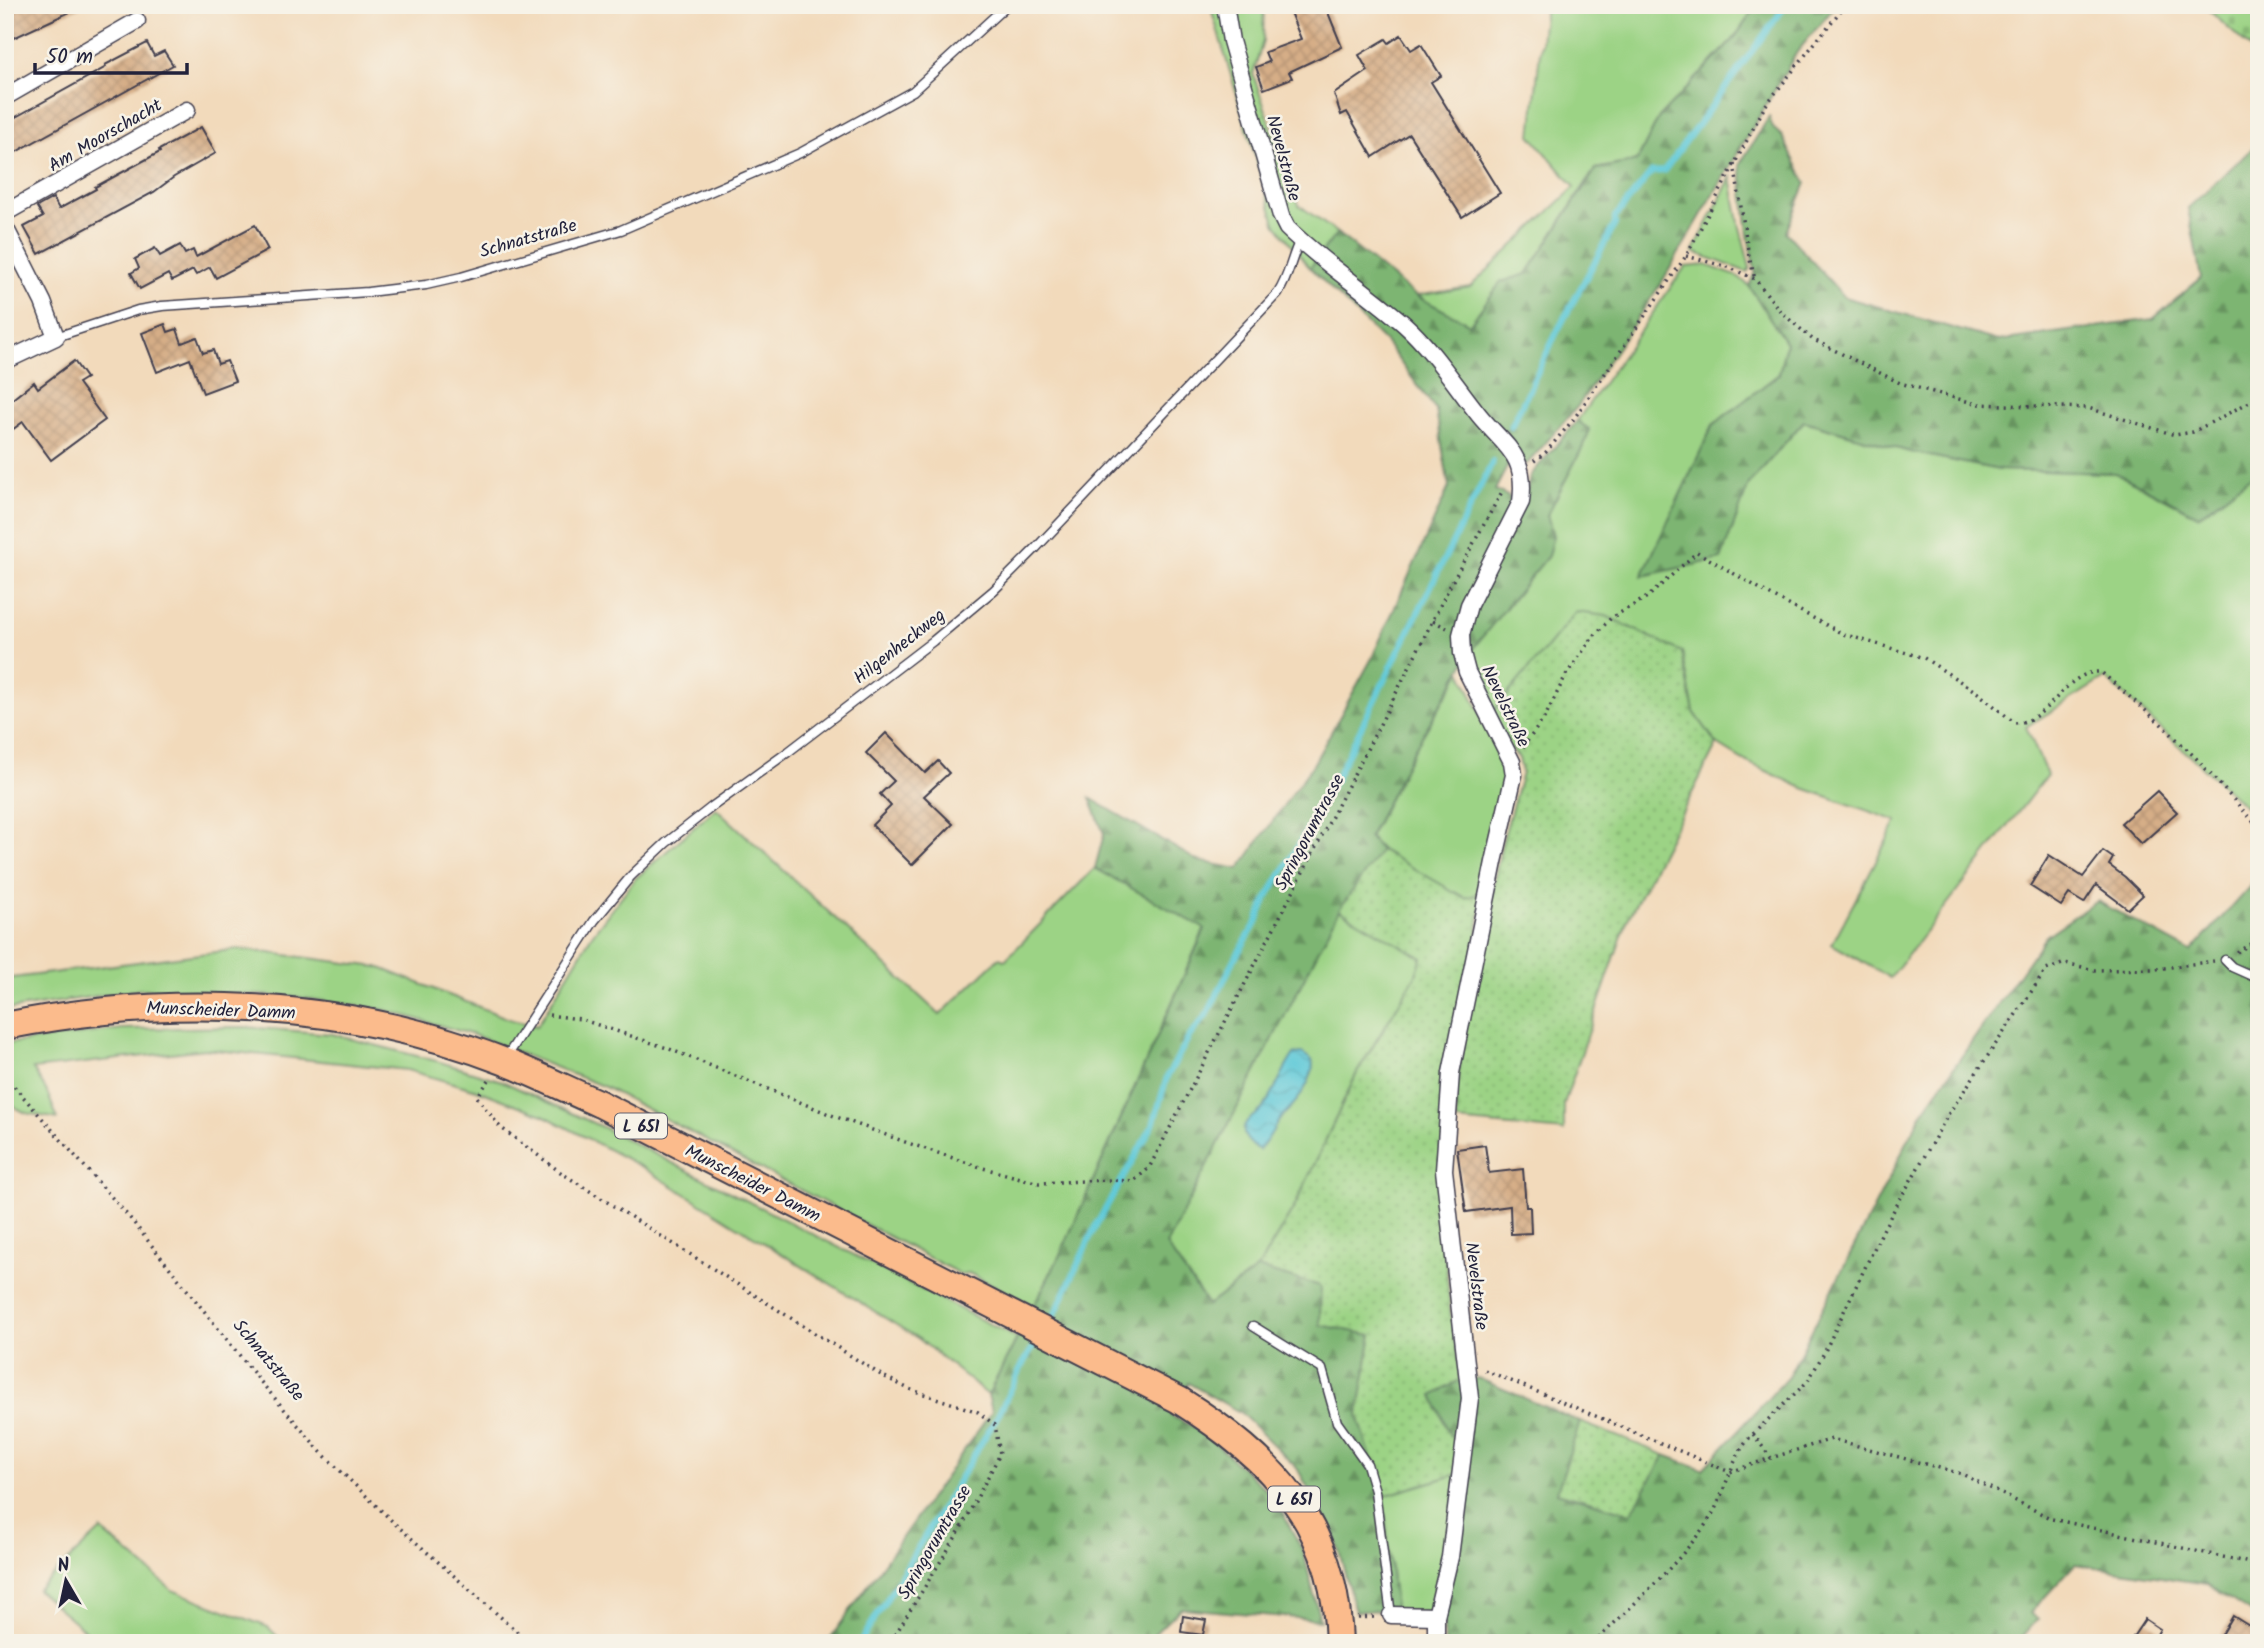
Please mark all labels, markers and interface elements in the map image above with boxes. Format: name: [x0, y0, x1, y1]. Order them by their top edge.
scale bar: [35, 32, 187, 76]
text: 50 m: [46, 41, 93, 74]
street label: Am Moorschacht: [43, 91, 169, 181]
street label: Nevelstraße: [1257, 112, 1308, 205]
street label: Schnatstraße: [476, 212, 580, 267]
street label: Hilgenheckweg: [848, 602, 952, 692]
street label: Nevelstraße: [1472, 661, 1537, 753]
street label: Springorumtrasse: [1267, 769, 1353, 896]
street label: Munscheider Damm: [146, 994, 296, 1029]
road number: L 651: [615, 1114, 667, 1138]
street label: Munscheider Damm: [679, 1138, 825, 1231]
street label: Nevelstraße: [1456, 1241, 1495, 1332]
street label: Schnatstraße: [225, 1313, 311, 1409]
street label: Springorumtrasse: [891, 1480, 980, 1606]
road number: L 651: [1268, 1486, 1320, 1512]
north arrow: [32, 1546, 102, 1616]
text: N: [55, 1550, 72, 1582]

